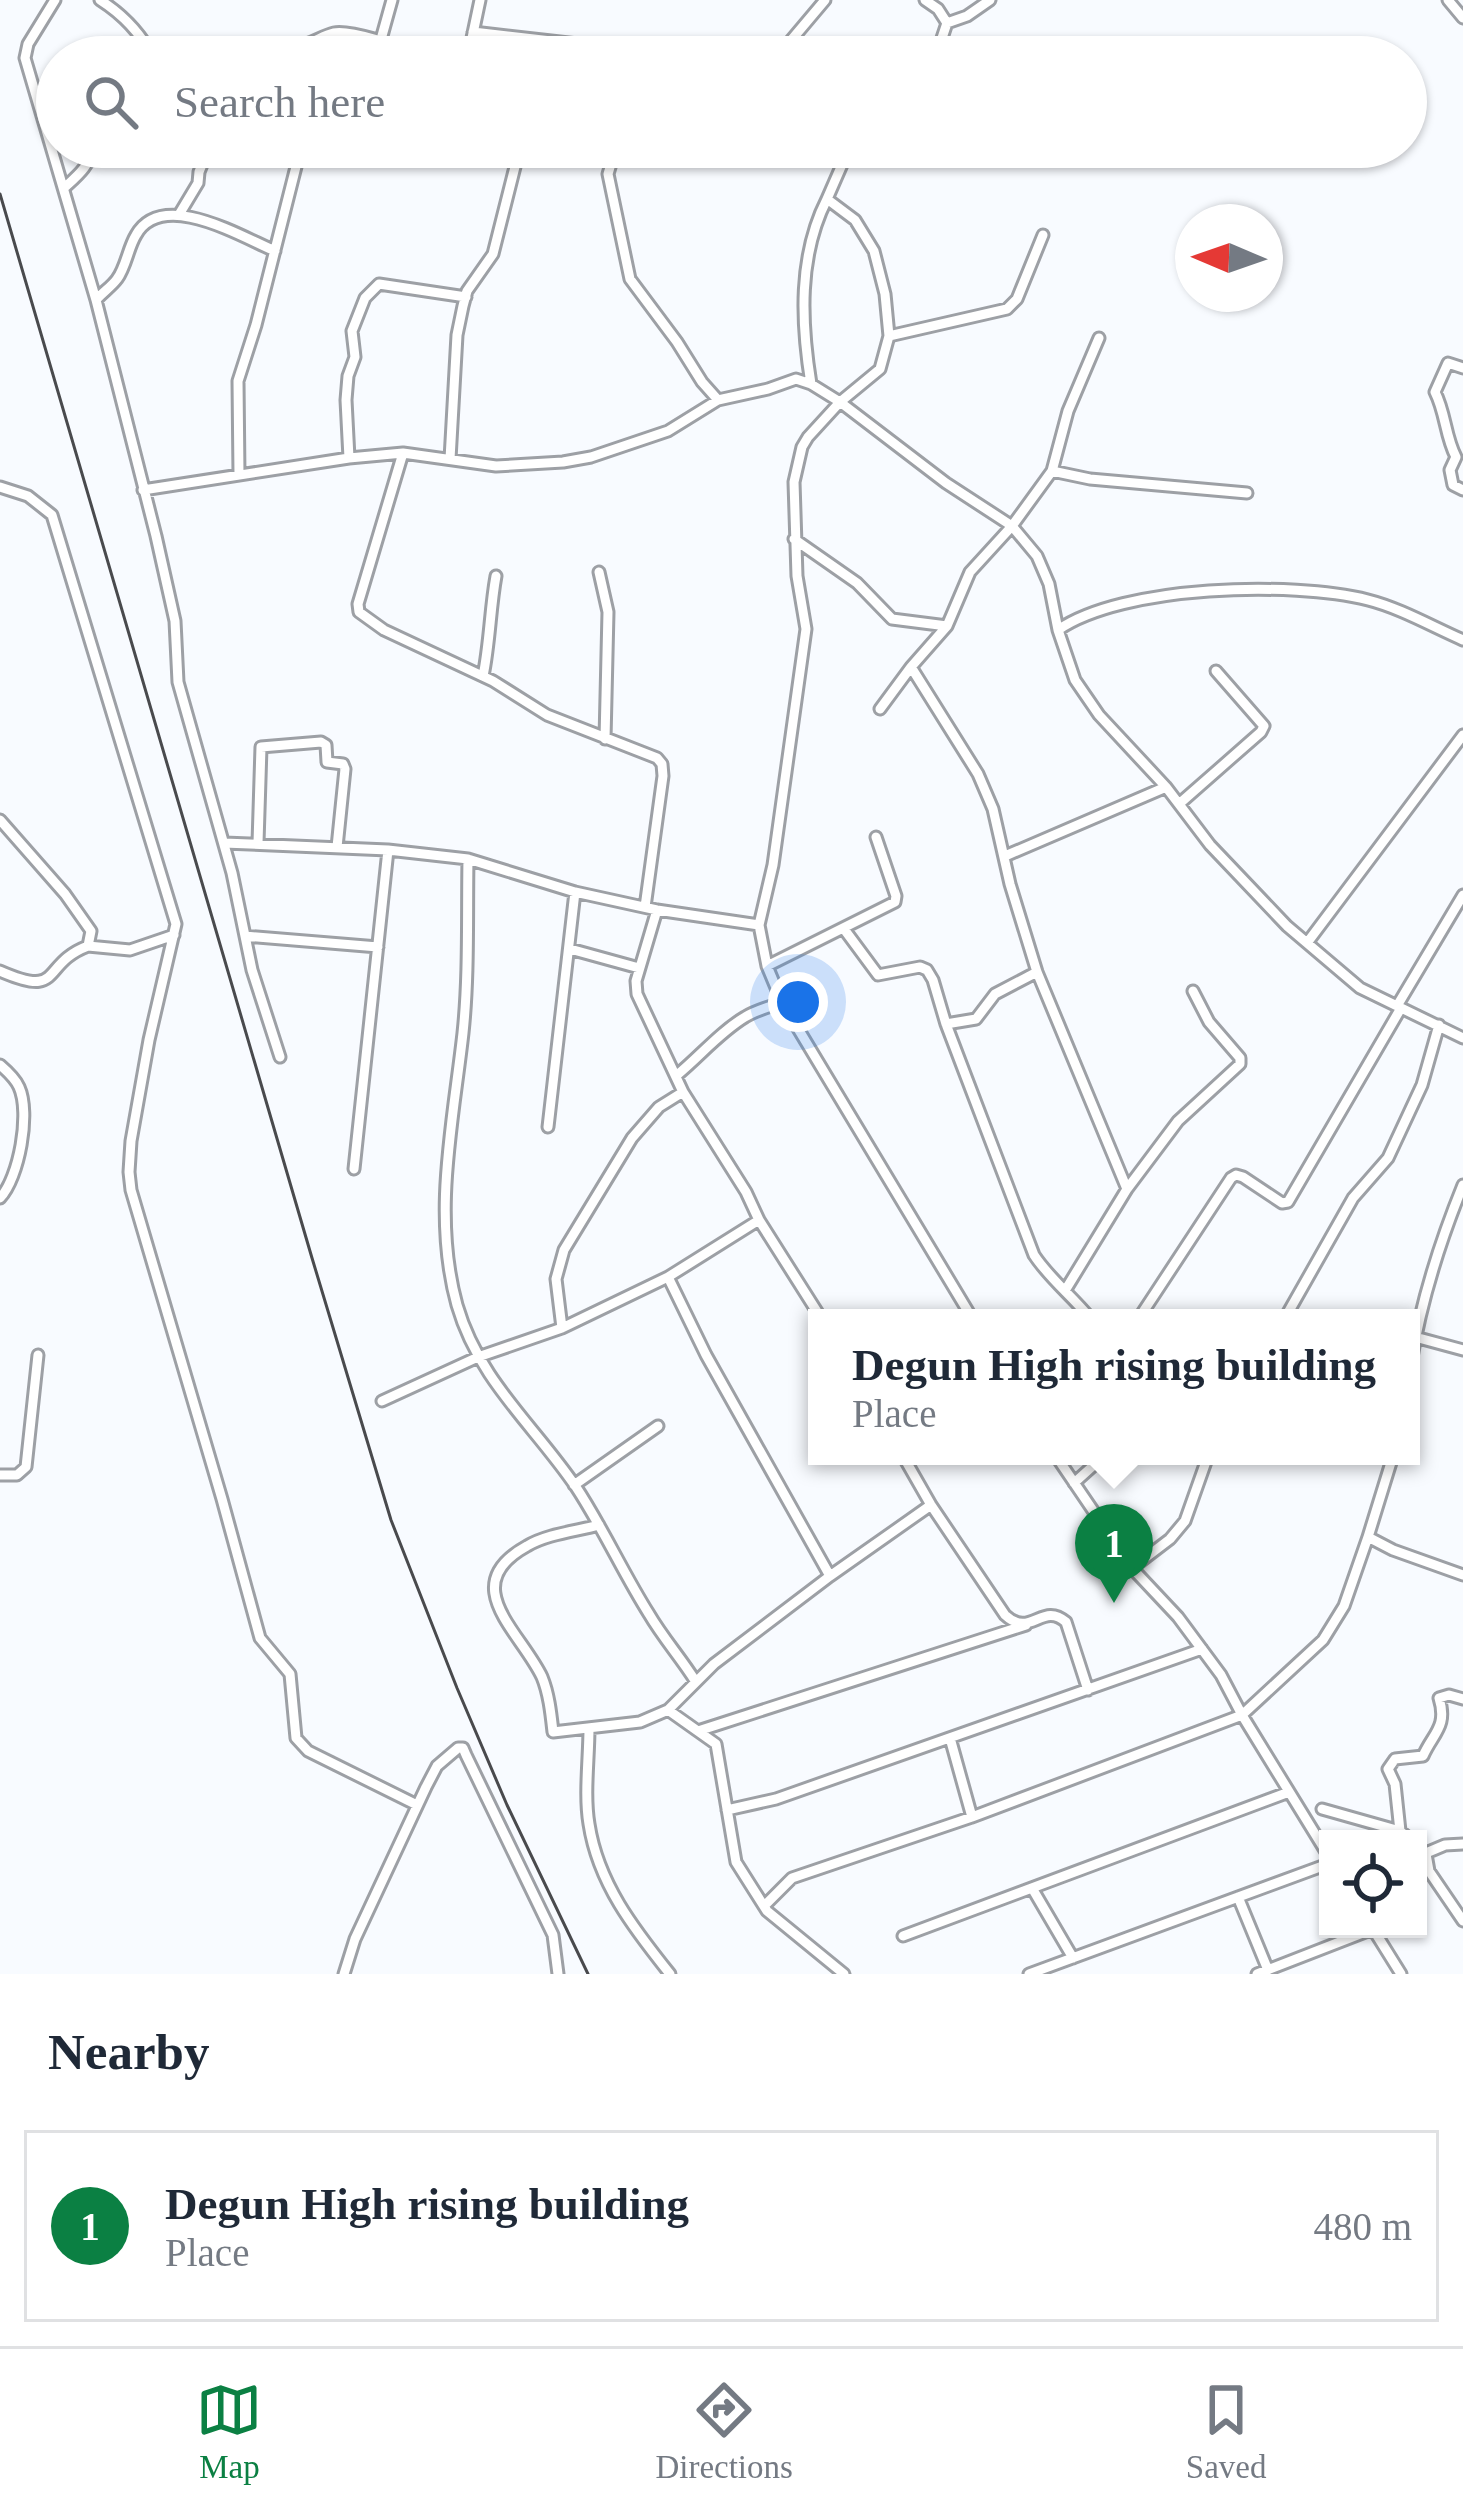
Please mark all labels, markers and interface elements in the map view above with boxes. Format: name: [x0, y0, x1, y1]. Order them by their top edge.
search box: [36, 36, 1427, 168]
icon: search: [78, 69, 144, 135]
text: Search here: [174, 77, 385, 127]
north arrow: [1175, 204, 1283, 312]
your location: [768, 972, 828, 1032]
popup: [808, 1309, 1420, 1465]
text: Degun High rising building: [852, 1340, 1376, 1390]
text: Place: [852, 1392, 936, 1435]
pin: 1: [1075, 1504, 1153, 1603]
map controls: [1319, 1830, 1427, 1938]
button: locate: [1319, 1830, 1427, 1938]
text: Nearby: [48, 2024, 209, 2080]
text: Degun High rising building: [165, 2179, 689, 2229]
text: 1: [80, 2205, 100, 2248]
text: 480 m: [1313, 2205, 1412, 2248]
text: Place: [165, 2231, 249, 2274]
tab: Map: [196, 2377, 262, 2486]
tab: Directions: [655, 2377, 793, 2486]
tab: Saved: [1186, 2377, 1267, 2486]

